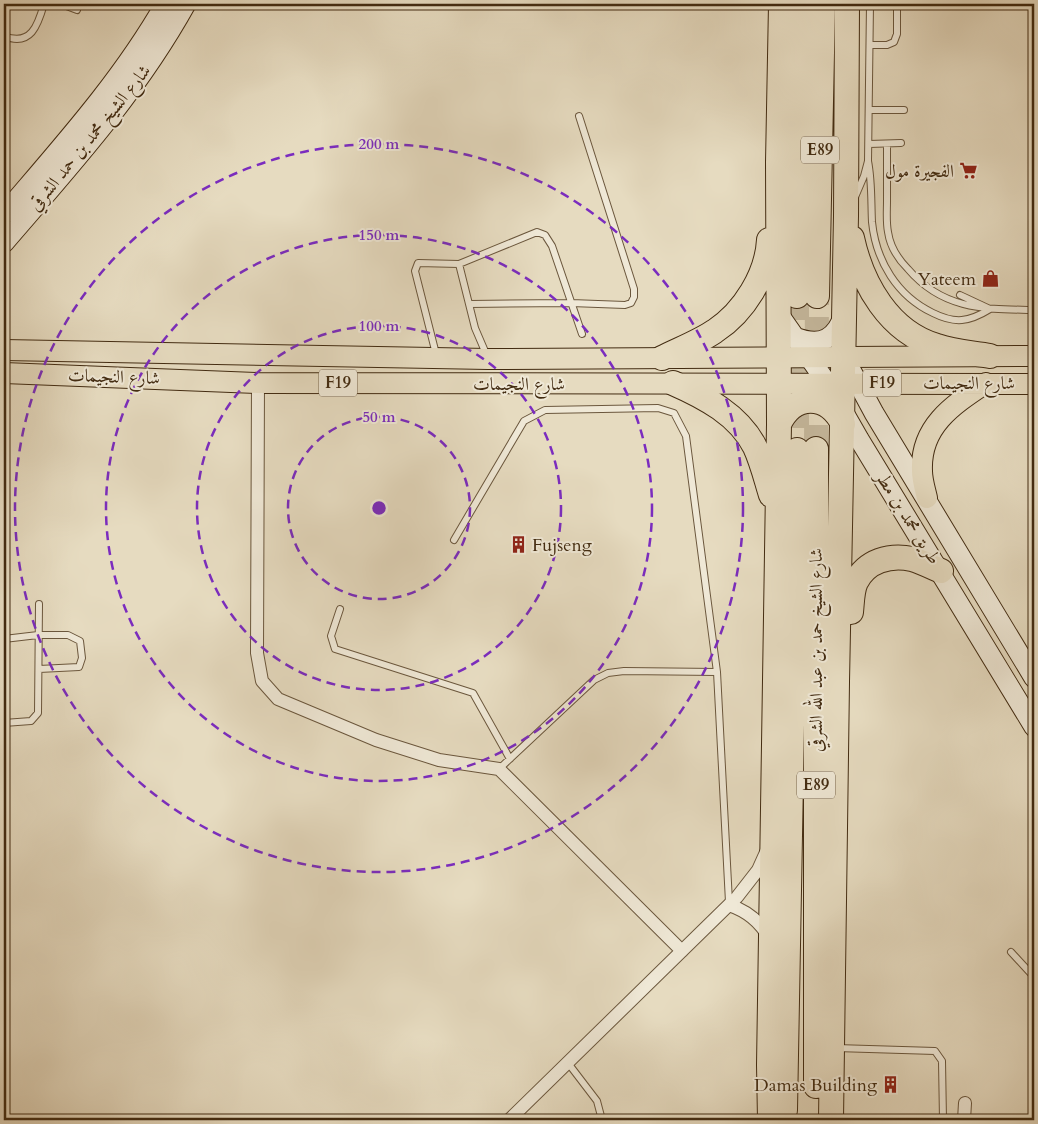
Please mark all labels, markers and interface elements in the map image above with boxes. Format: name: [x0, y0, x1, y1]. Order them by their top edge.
street label: شارع الشيخ محمد بن حمد الشرقي: [23, 59, 159, 218]
text: 200 m: [359, 134, 400, 154]
road number: E89: [801, 136, 839, 164]
place label: الفجيرة مول: [885, 159, 954, 184]
supermarket icon: الفجيرة مول: [958, 161, 978, 181]
text: 150 m: [359, 225, 400, 245]
place label: Yateem: [918, 267, 977, 292]
shop icon: Yateem: [980, 269, 1000, 289]
text: 100 m: [359, 316, 400, 336]
street label: شارع النجيمات: [68, 363, 160, 393]
road number: F19: [319, 369, 357, 396]
road number: F19: [863, 369, 901, 396]
street label: شارع النجيمات: [923, 371, 1015, 398]
street label: شارع النجيمات: [473, 372, 565, 399]
text: 50 m: [362, 407, 396, 427]
street label: طريق محمد بن مطر: [868, 465, 947, 569]
centre of rings: [370, 499, 388, 517]
place label: Fujseng: [532, 533, 593, 558]
building icon: Fujseng: [508, 535, 528, 555]
street label: شارع الشيخ حمد بن عبد الله الشرقي: [802, 548, 832, 752]
road number: E89: [797, 772, 835, 798]
place label: Damas Building: [754, 1073, 878, 1098]
building icon: Damas Building: [881, 1075, 901, 1095]

